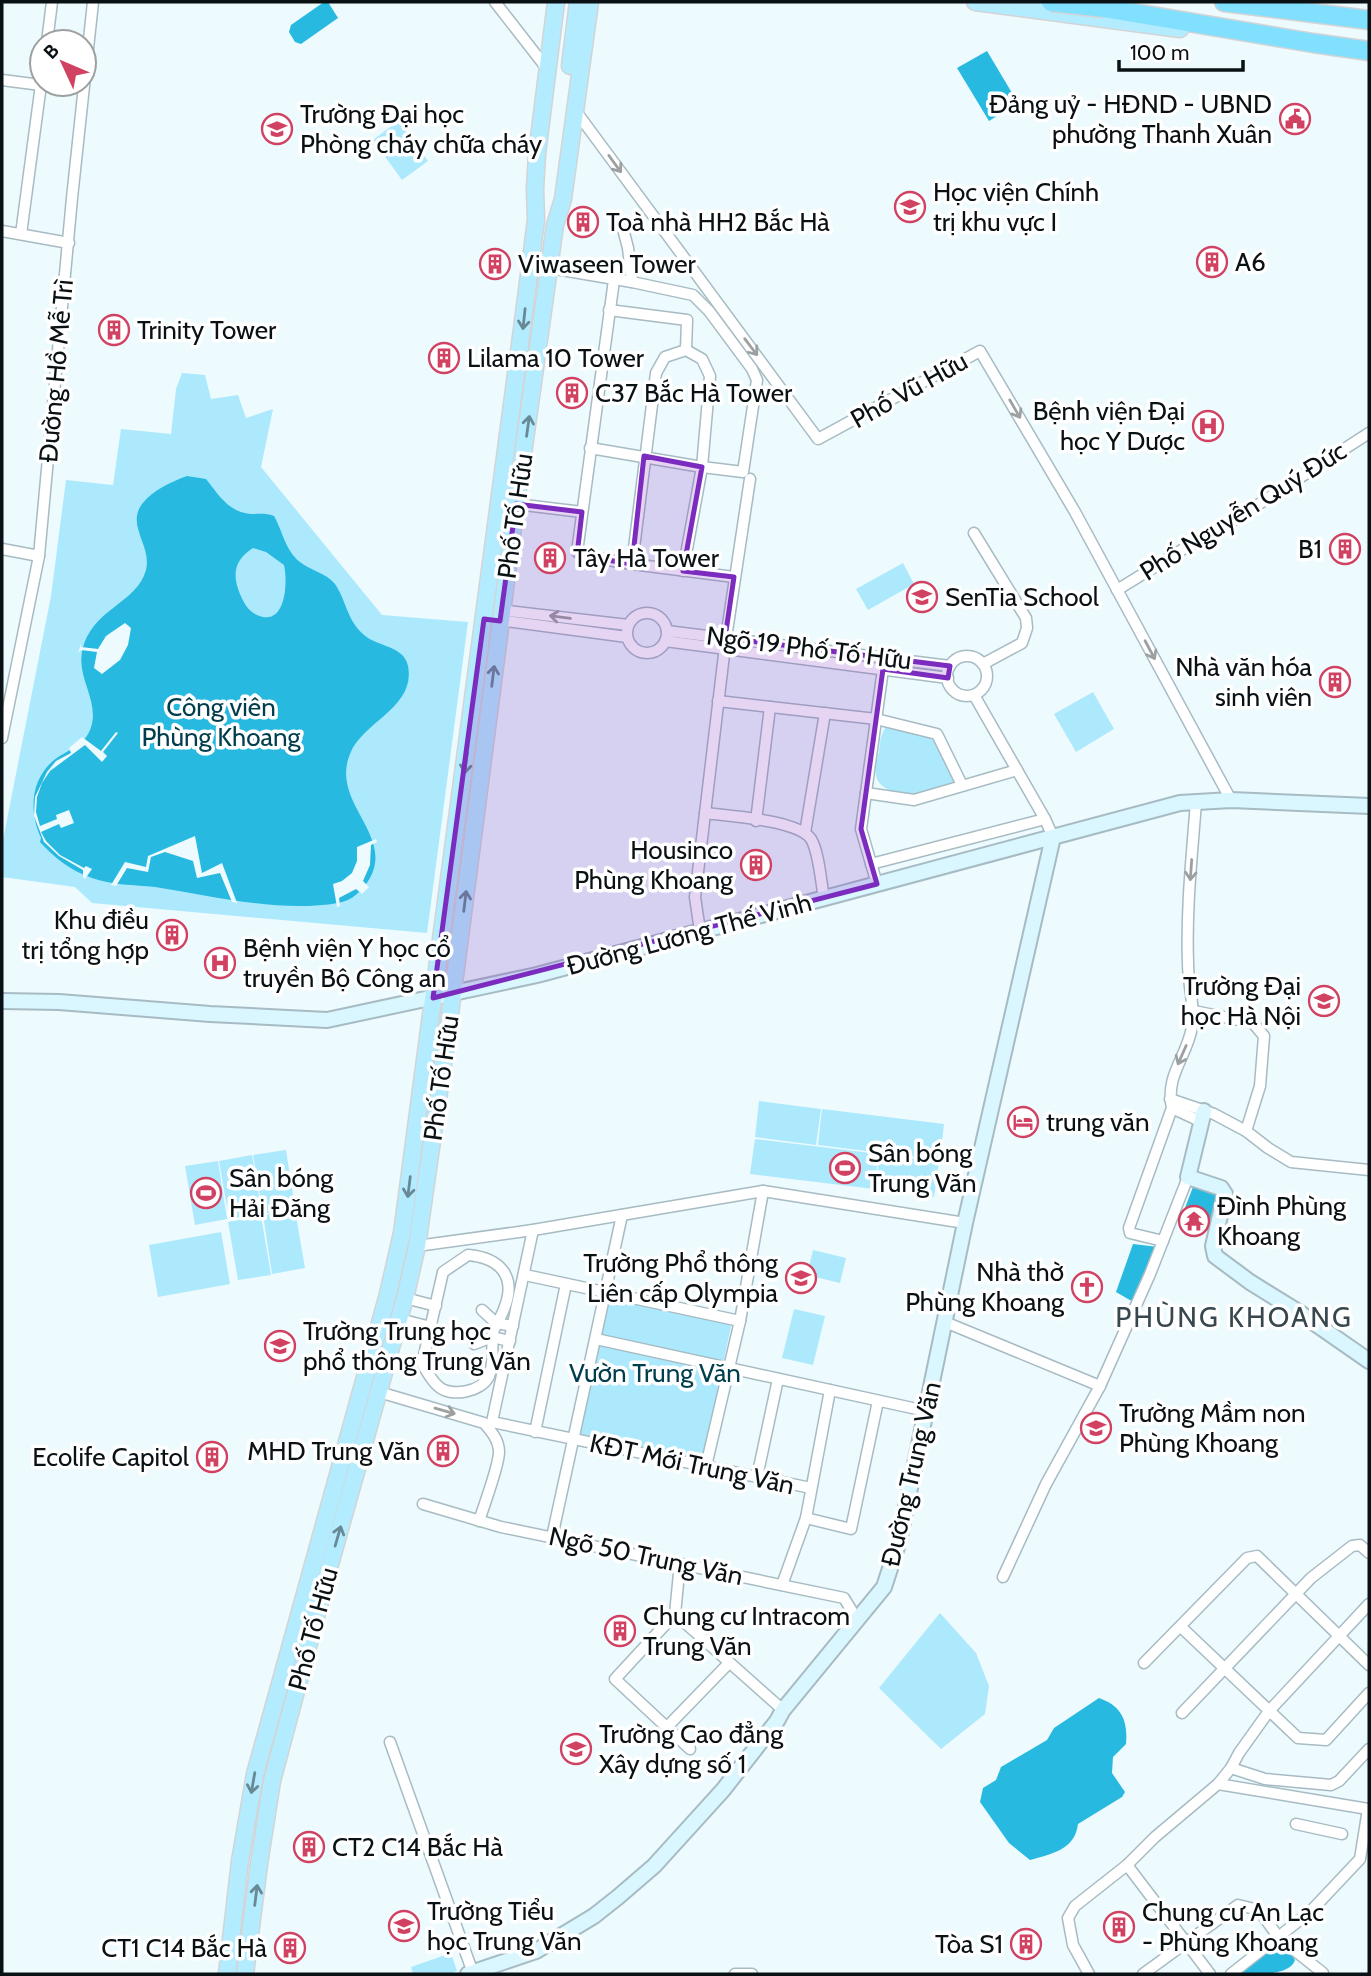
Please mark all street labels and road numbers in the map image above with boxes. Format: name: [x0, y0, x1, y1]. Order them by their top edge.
street label: Đường Hồ Mễ Trì: [32, 278, 80, 464]
street label: Phố Vũ Hữu: [845, 345, 973, 435]
street label: Phố Nguyễn Quý Đức: [1134, 435, 1352, 587]
street label: Phố Tố Hữu: [490, 451, 540, 581]
street label: Ngõ 19 Phố Tố Hữu: [705, 620, 913, 676]
street label: Đường Lương Thế Vinh: [563, 886, 815, 982]
street label: Phố Tố Hữu: [416, 1013, 466, 1143]
street label: Đường Trung Văn: [874, 1378, 948, 1570]
street label: KĐT Mới Trung Văn: [587, 1427, 797, 1501]
street label: Ngõ 50 Trung Văn: [546, 1520, 746, 1592]
street label: Phố Tố Hữu: [281, 1564, 345, 1694]

